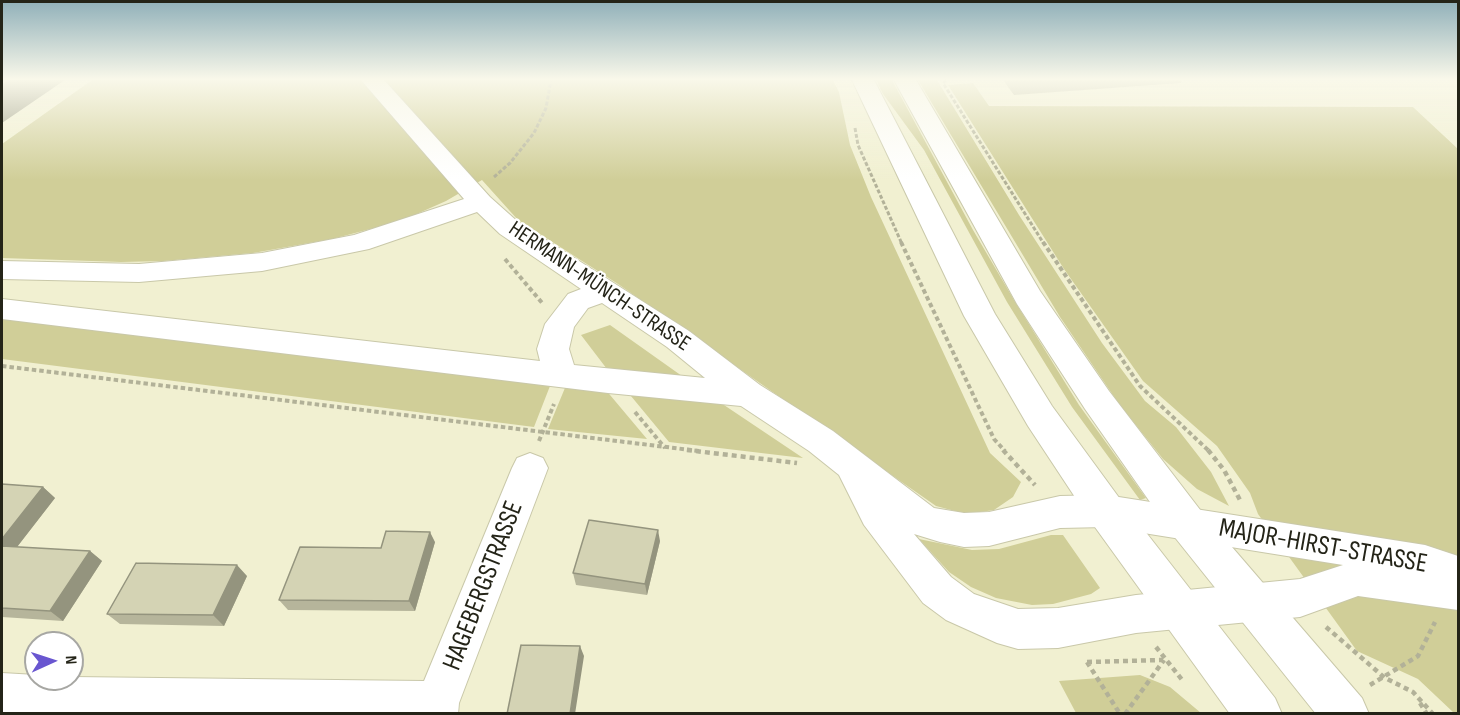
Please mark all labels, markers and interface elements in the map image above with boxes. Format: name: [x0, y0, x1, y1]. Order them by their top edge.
street label: HERMANN-MÜNCH-STRASSE: [503, 216, 695, 358]
street label: HAGEBERGSTRASSE: [437, 497, 531, 675]
street label: MAJOR-HIRST-STRASSE: [1216, 513, 1430, 581]
north arrow: [24, 631, 84, 691]
text: N: [61, 655, 80, 665]

